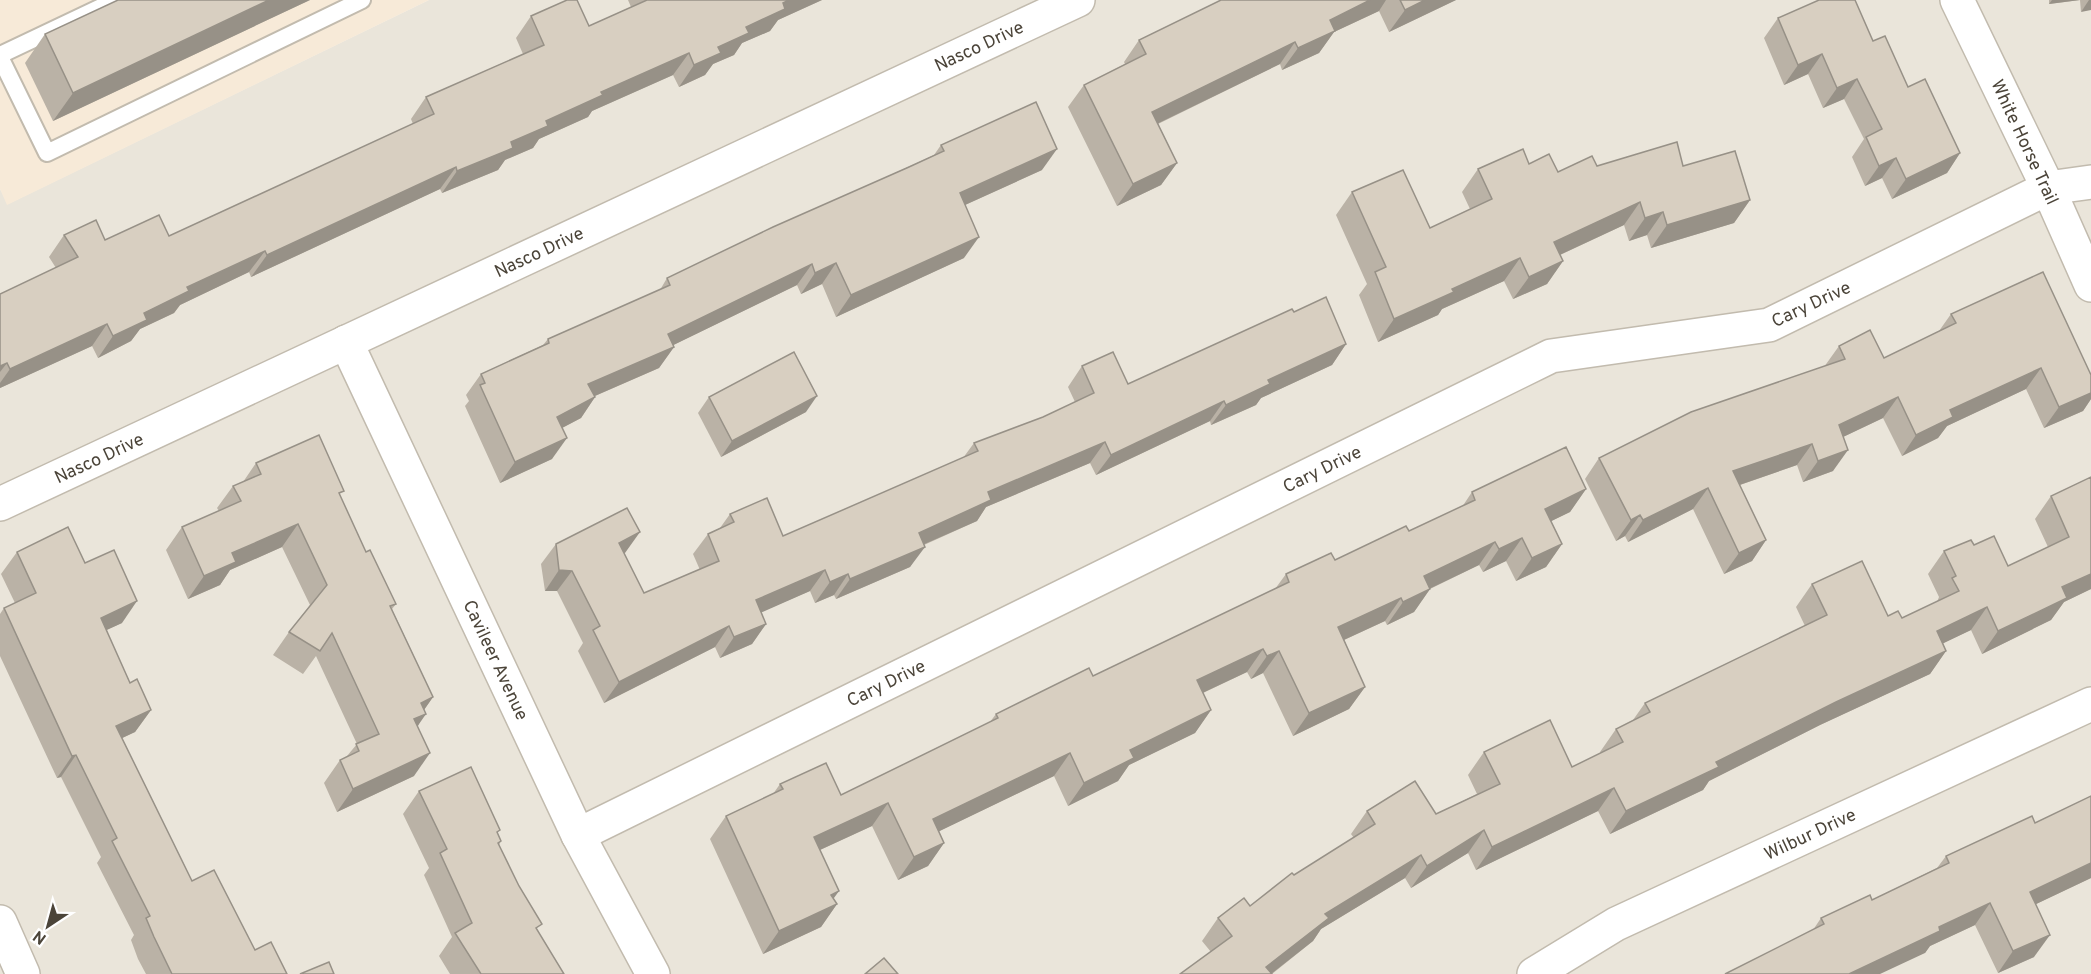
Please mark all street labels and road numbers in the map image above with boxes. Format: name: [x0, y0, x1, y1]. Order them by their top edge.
street label: Nasco Drive: [931, 17, 1028, 78]
street label: White Horse Trail: [1985, 76, 2063, 209]
street label: Nasco Drive: [491, 223, 588, 284]
street label: Cary Drive: [1768, 277, 1855, 334]
street label: Nasco Drive: [51, 429, 148, 490]
street label: Cary Drive: [1279, 441, 1366, 499]
street label: Cavileer Avenue: [457, 597, 533, 724]
street label: Cary Drive: [843, 655, 930, 713]
street label: Wilbur Drive: [1761, 804, 1860, 867]

